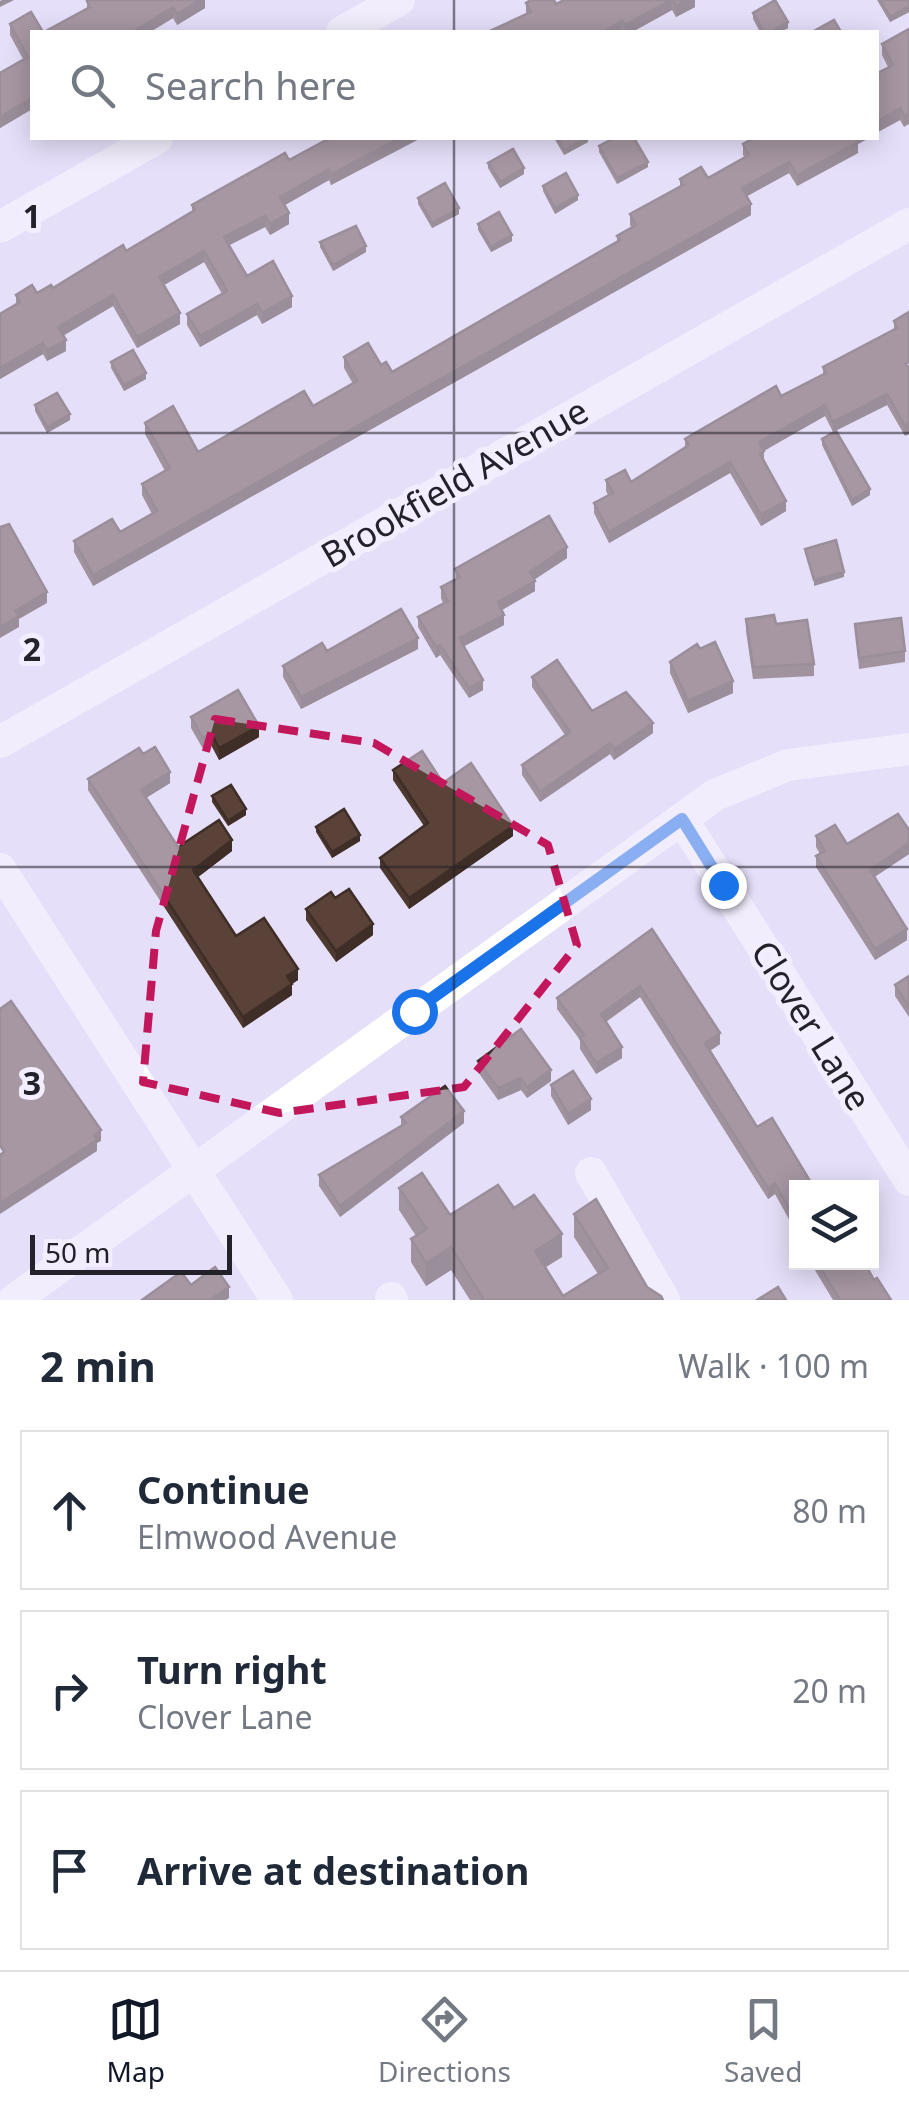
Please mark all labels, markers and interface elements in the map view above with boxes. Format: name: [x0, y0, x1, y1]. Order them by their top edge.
search box: [30, 30, 879, 140]
icon: search: [65, 58, 120, 113]
text: Search here: [145, 59, 356, 111]
text: 1: [23, 194, 41, 237]
street label: Brookfield Avenue: [312, 386, 596, 578]
text: 2: [23, 627, 41, 670]
route end: [701, 863, 747, 909]
street label: Clover Lane: [741, 931, 883, 1119]
route start: [392, 989, 438, 1035]
text: 3: [23, 1061, 41, 1104]
map controls: [789, 1180, 879, 1270]
button: layers: [789, 1180, 879, 1270]
scale bar: [30, 1230, 232, 1274]
text: 50 m: [45, 1233, 111, 1271]
text: 2 min: [40, 1337, 156, 1394]
text: Walk · 100 m: [678, 1344, 869, 1387]
text: Continue: [137, 1463, 310, 1515]
icon: ahead: [42, 1483, 97, 1538]
text: 80 m: [792, 1489, 867, 1532]
text: Elmwood Avenue: [137, 1515, 397, 1558]
text: Turn right: [137, 1643, 327, 1695]
icon: right: [42, 1663, 97, 1718]
text: 20 m: [792, 1669, 867, 1712]
text: Clover Lane: [137, 1695, 313, 1738]
icon: arrive: [42, 1843, 97, 1898]
text: Arrive at destination: [137, 1844, 529, 1896]
tab: Map: [107, 1992, 165, 2090]
tab: Directions: [378, 1992, 511, 2090]
tab: Saved: [724, 1992, 802, 2090]

